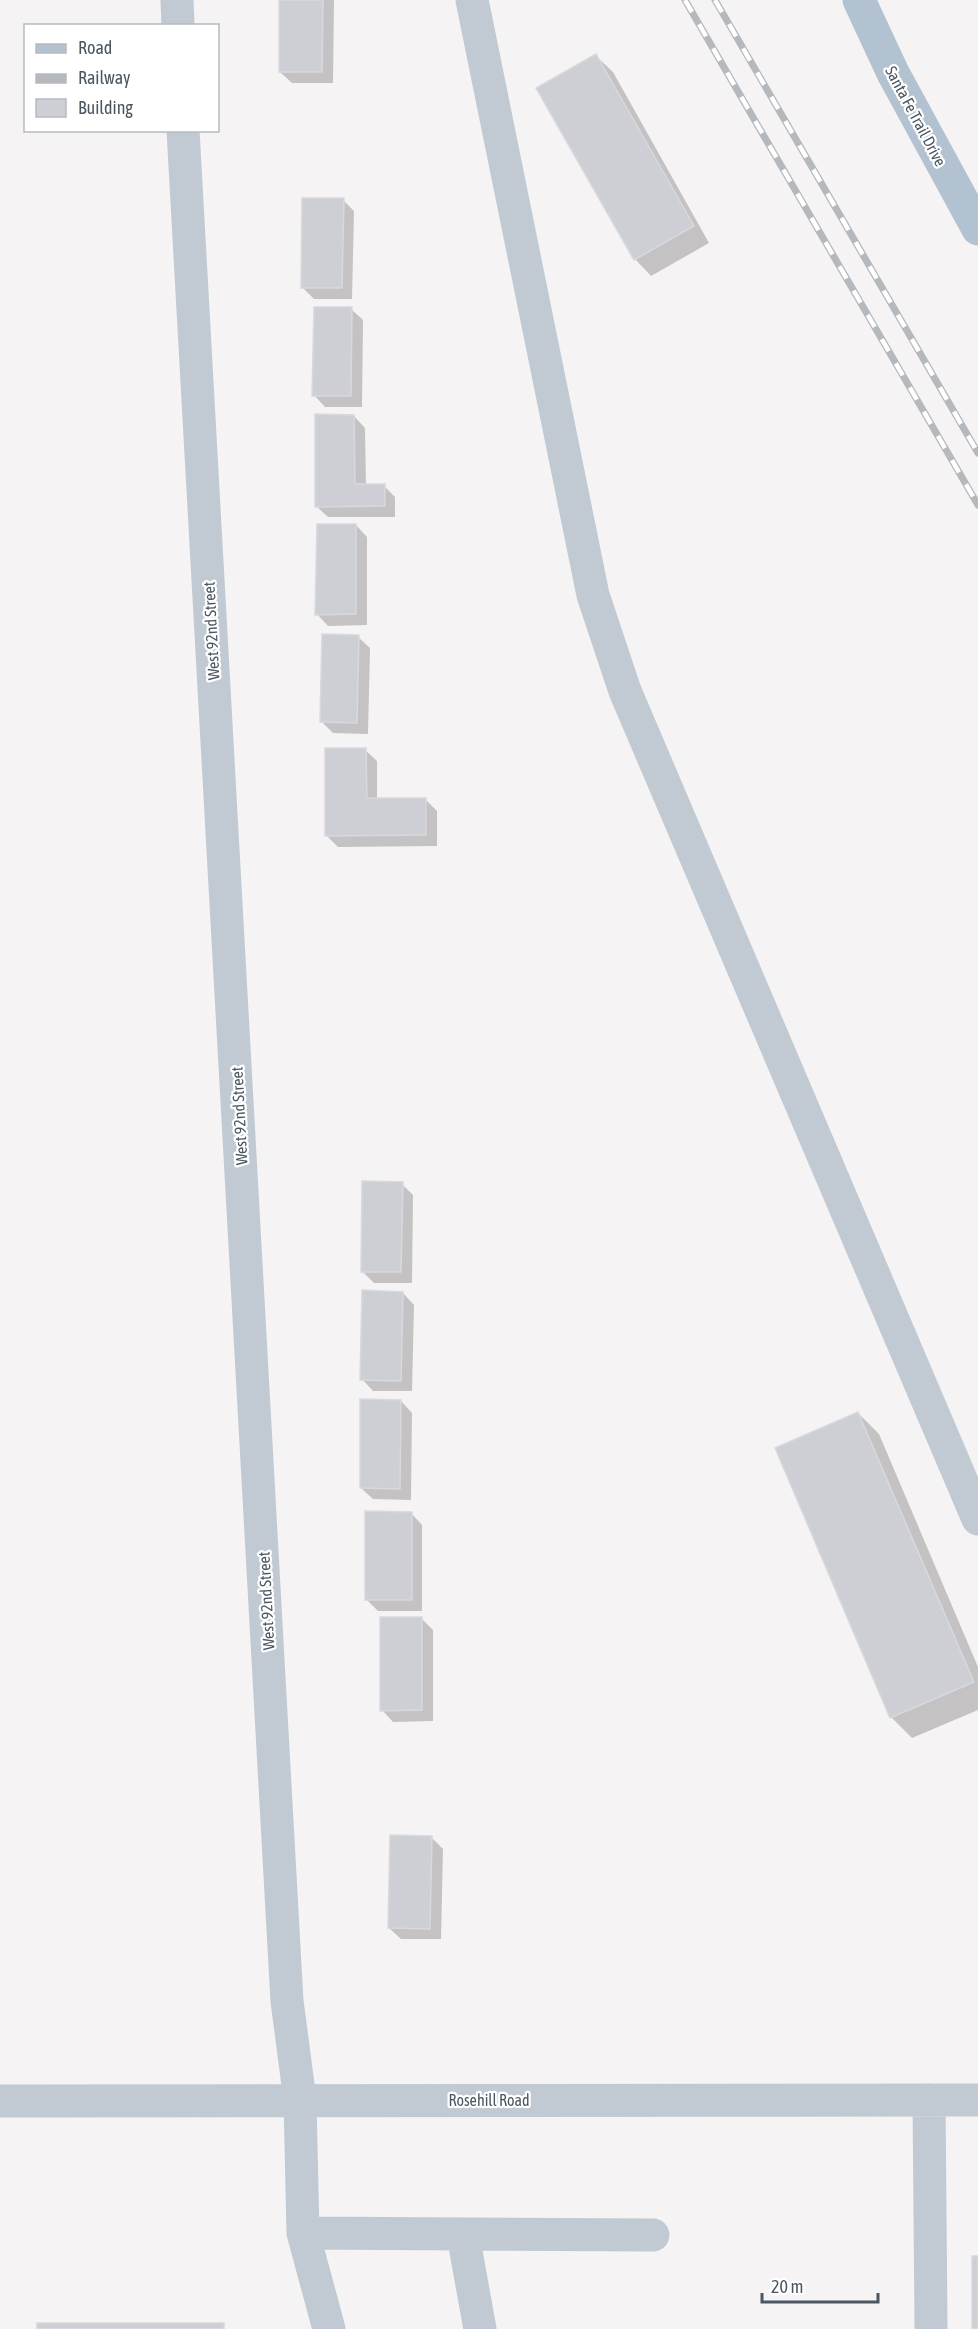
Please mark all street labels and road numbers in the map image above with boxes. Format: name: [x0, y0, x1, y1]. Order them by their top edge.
street label: Santa Fe Trail Drive: [882, 63, 950, 169]
street label: West 92nd Street: [199, 581, 223, 681]
street label: West 92nd Street: [227, 1066, 251, 1166]
street label: West 92nd Street: [254, 1551, 278, 1651]
street label: Rosehill Road: [448, 2091, 530, 2109]

